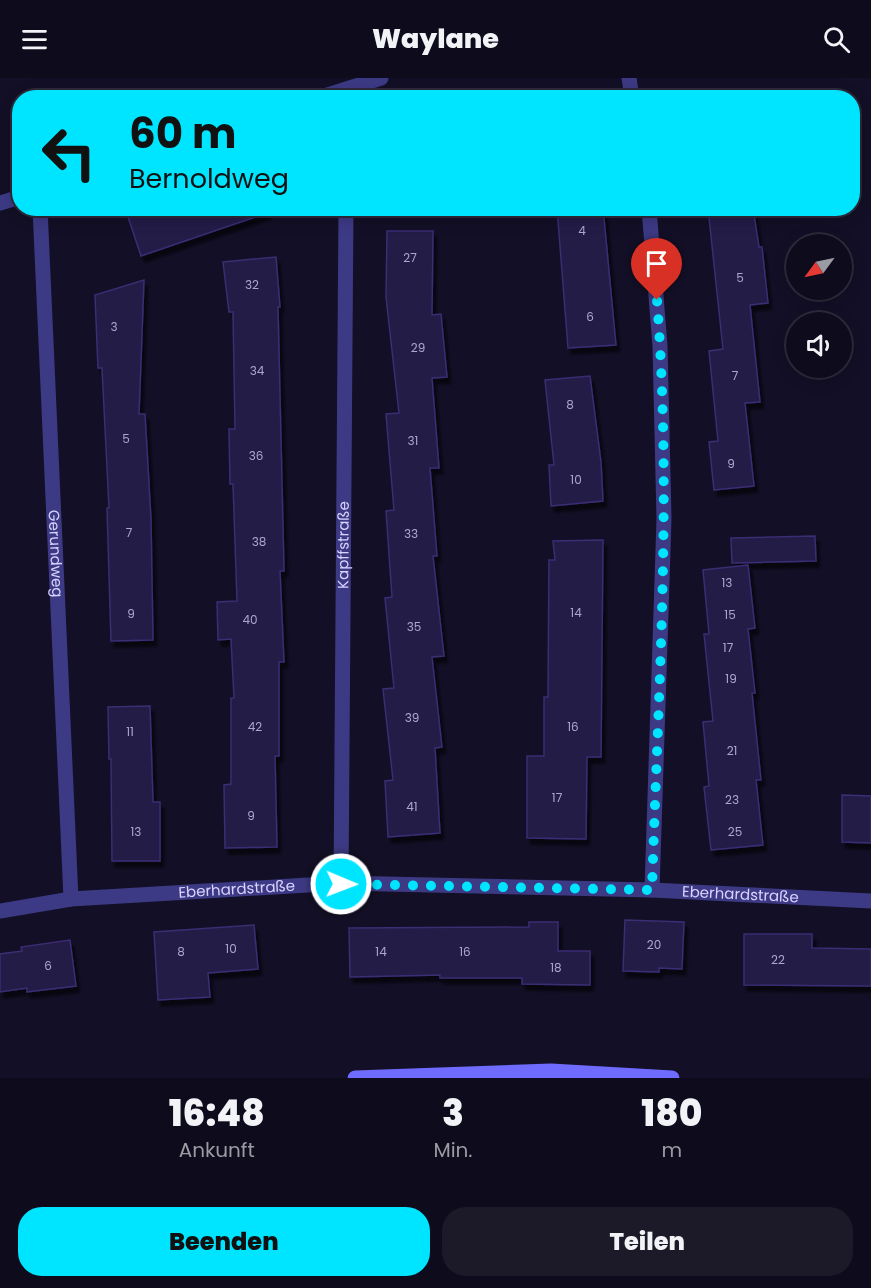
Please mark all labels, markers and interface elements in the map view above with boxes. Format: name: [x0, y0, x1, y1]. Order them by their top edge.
text: Waylane: [372, 20, 499, 57]
icon: menu: [18, 23, 51, 56]
icon: search: [820, 23, 853, 56]
text: 60 m: [129, 104, 237, 163]
icon: left: [30, 114, 108, 192]
text: Bernoldweg: [129, 160, 289, 197]
house number: 4: [578, 222, 586, 239]
north arrow: [786, 234, 852, 300]
map controls: [786, 234, 852, 378]
pin: [631, 238, 682, 300]
icon: arrive: [640, 247, 673, 280]
house number: 27: [403, 249, 417, 266]
house number: 5: [736, 269, 744, 286]
house number: 32: [245, 276, 259, 293]
house number: 6: [586, 308, 594, 325]
button: sound: [786, 312, 852, 378]
house number: 3: [110, 318, 118, 335]
house number: 29: [411, 339, 425, 356]
house number: 34: [250, 362, 265, 379]
house number: 7: [732, 367, 739, 384]
house number: 8: [566, 396, 574, 413]
house number: 5: [122, 430, 130, 447]
house number: 31: [408, 432, 418, 449]
house number: 36: [249, 447, 263, 464]
house number: 9: [727, 455, 735, 472]
house number: 10: [570, 471, 582, 488]
street label: Kapffstraße: [332, 501, 354, 589]
street label: Gerundweg: [44, 509, 68, 598]
house number: 7: [126, 524, 133, 541]
house number: 33: [404, 525, 418, 542]
house number: 38: [252, 533, 266, 550]
house number: 13: [722, 574, 732, 591]
house number: 14: [570, 604, 582, 621]
house number: 9: [127, 605, 135, 622]
house number: 15: [724, 606, 736, 623]
house number: 40: [242, 611, 258, 628]
house number: 35: [407, 618, 421, 635]
house number: 17: [723, 639, 734, 656]
house number: 19: [725, 670, 737, 687]
house number: 39: [405, 709, 419, 726]
house number: 42: [248, 718, 262, 735]
house number: 16: [567, 718, 579, 735]
house number: 11: [126, 723, 134, 740]
house number: 21: [727, 742, 737, 759]
house number: 17: [552, 789, 563, 806]
house number: 23: [725, 791, 739, 808]
house number: 41: [406, 798, 418, 815]
house number: 9: [247, 807, 255, 824]
house number: 13: [131, 823, 141, 840]
house number: 25: [728, 823, 742, 840]
position arrow: [309, 852, 373, 916]
street label: Eberhardstraße: [178, 875, 296, 903]
street label: Eberhardstraße: [681, 881, 799, 907]
house number: 20: [647, 936, 661, 953]
house number: 10: [225, 940, 237, 957]
house number: 8: [177, 943, 185, 960]
house number: 14: [375, 943, 387, 960]
house number: 16: [459, 943, 471, 960]
house number: 22: [771, 951, 785, 968]
house number: 6: [44, 957, 52, 974]
house number: 18: [550, 959, 562, 976]
text: 16:48: [169, 1088, 265, 1139]
text: 3: [442, 1088, 464, 1139]
text: 180: [641, 1088, 702, 1139]
text: Ankunft: [179, 1136, 255, 1164]
text: Min.: [433, 1136, 473, 1164]
text: m: [661, 1136, 682, 1164]
button: Beenden: [18, 1207, 430, 1276]
button: Teilen: [442, 1207, 853, 1276]

